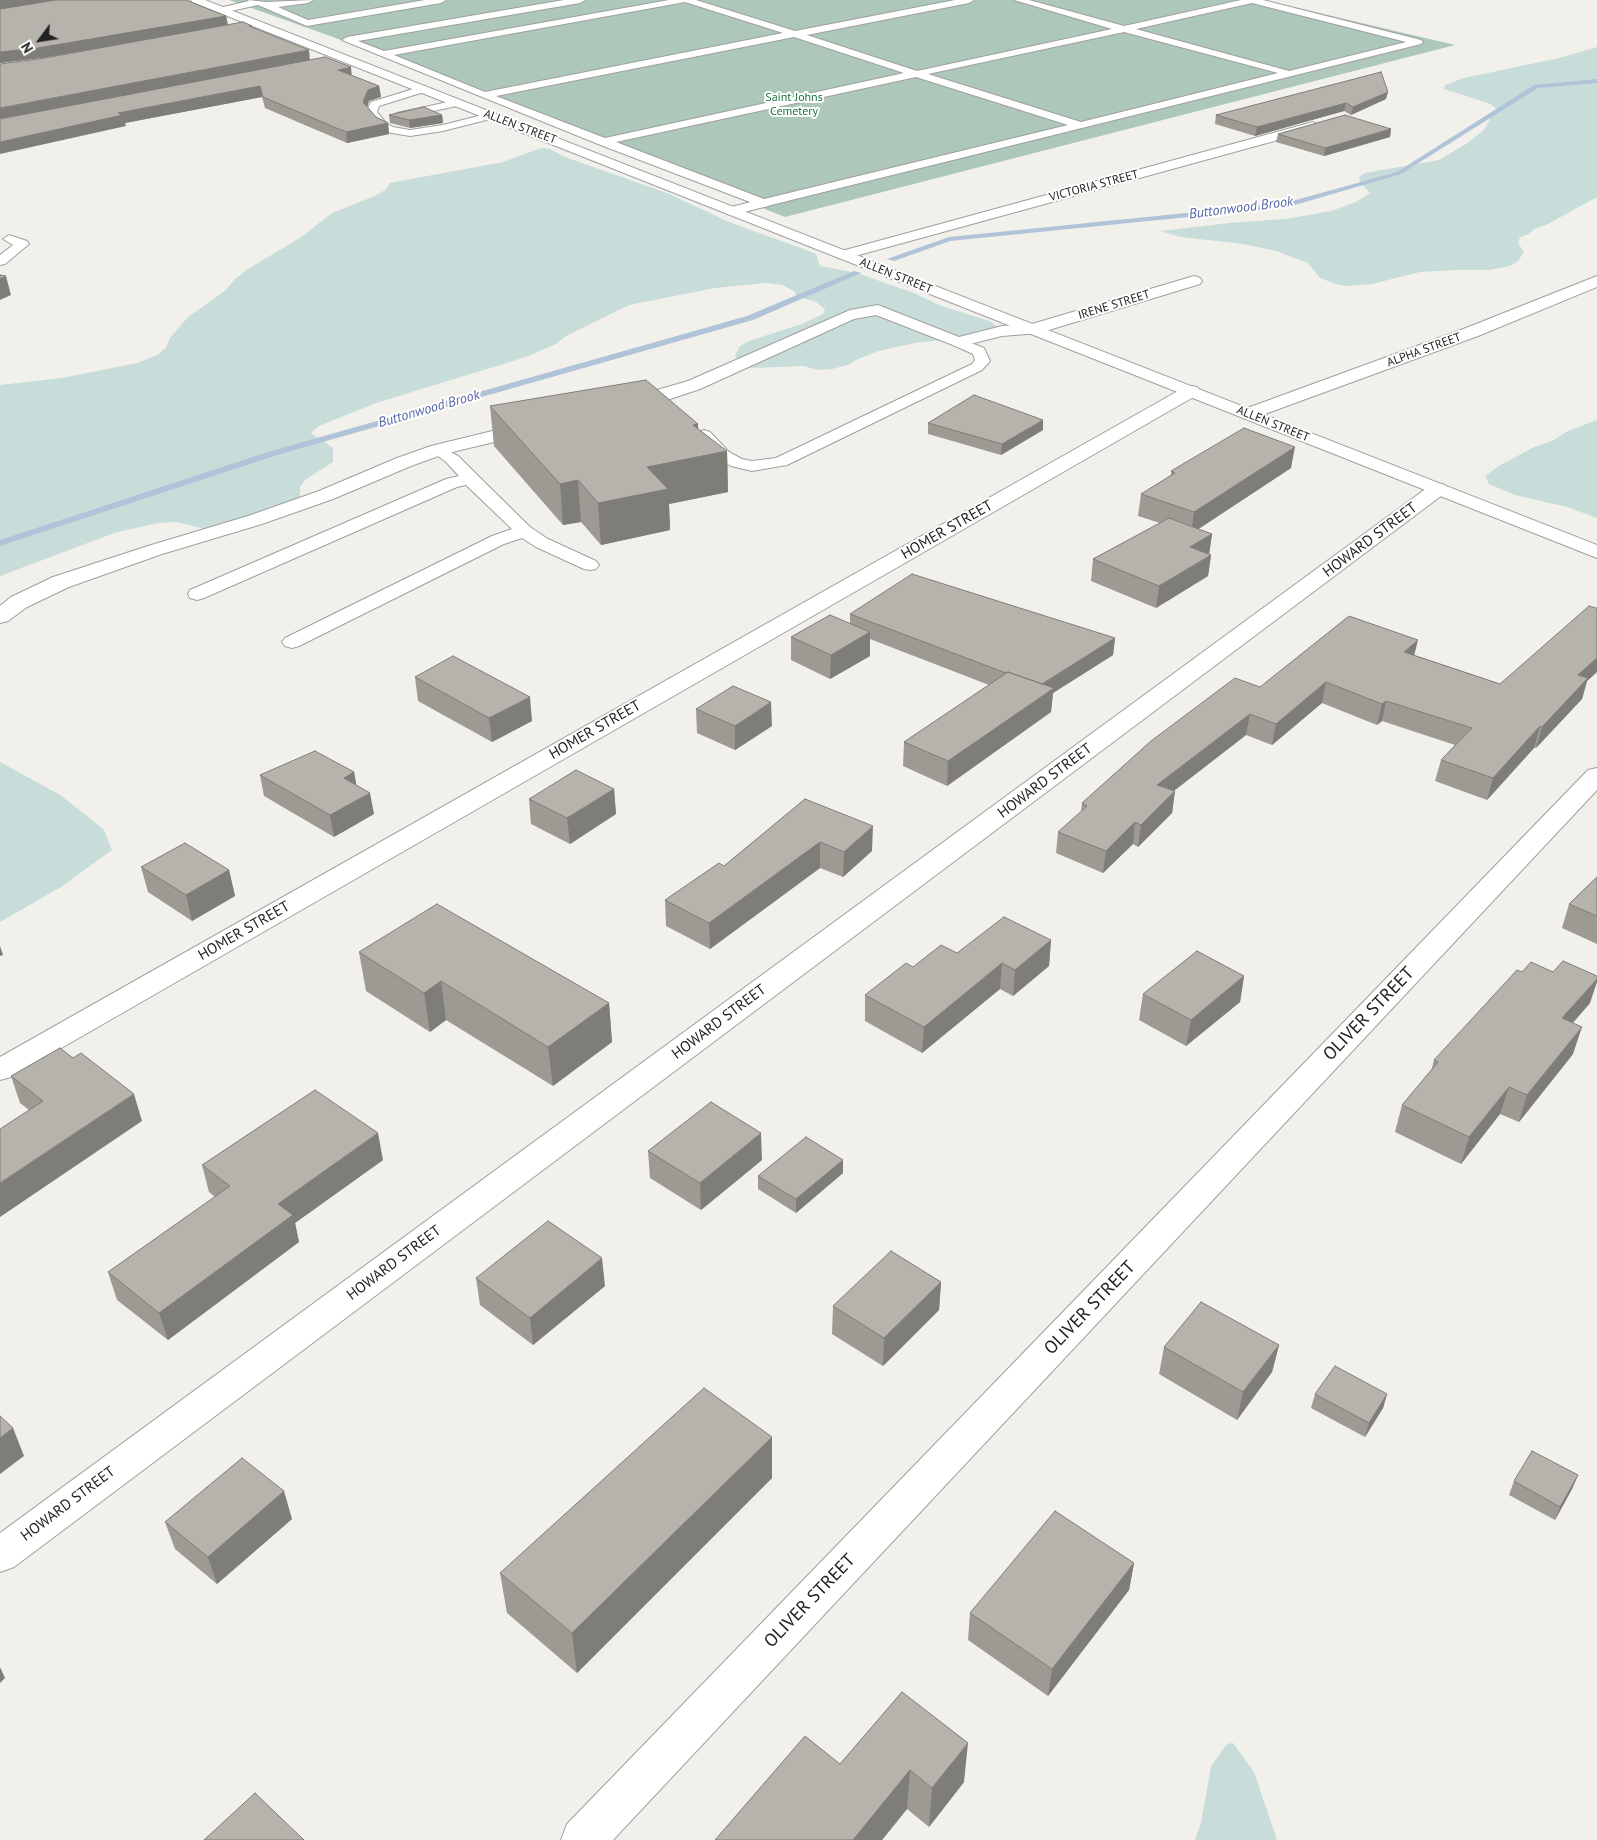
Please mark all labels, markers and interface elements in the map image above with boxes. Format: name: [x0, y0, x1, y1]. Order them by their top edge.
north arrow: [15, 15, 65, 65]
text: N: [17, 39, 37, 56]
park label: Saint Johns Cemetery: [765, 91, 823, 119]
street label: ALLEN STREET: [482, 107, 558, 147]
street label: VICTORIA STREET: [1048, 167, 1140, 205]
water label: Buttonwood Brook: [1188, 193, 1294, 223]
street label: ALLEN STREET: [858, 255, 934, 297]
street label: IRENE STREET: [1076, 287, 1152, 323]
street label: ALPHA STREET: [1385, 330, 1463, 370]
water label: Buttonwood Brook: [376, 386, 482, 432]
street label: ALLEN STREET: [1235, 403, 1311, 445]
street label: HOMER STREET: [898, 497, 996, 563]
street label: HOWARD STREET: [1319, 499, 1421, 581]
street label: HOMER STREET: [546, 697, 644, 763]
street label: HOWARD STREET: [994, 740, 1096, 822]
street label: HOMER STREET: [195, 898, 293, 964]
street label: OLIVER STREET: [1319, 963, 1419, 1065]
street label: HOWARD STREET: [668, 981, 770, 1063]
street label: HOWARD STREET: [343, 1222, 445, 1304]
street label: OLIVER STREET: [1040, 1257, 1140, 1359]
street label: HOWARD STREET: [17, 1463, 119, 1545]
street label: OLIVER STREET: [760, 1550, 860, 1652]

